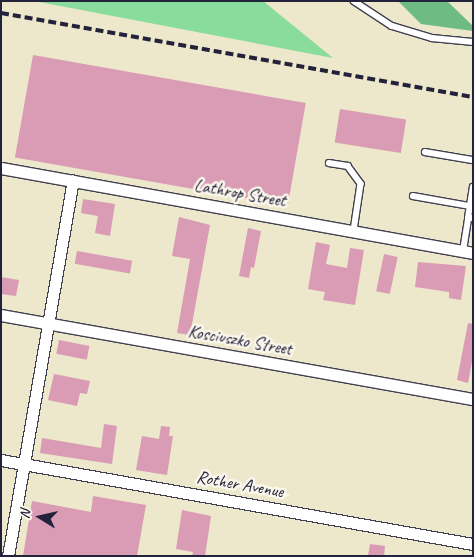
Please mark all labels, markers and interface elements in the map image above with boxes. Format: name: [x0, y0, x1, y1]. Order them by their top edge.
street label: Lathrop Street: [192, 174, 288, 212]
street label: Kosciuszko Street: [186, 320, 294, 360]
street label: Rother Avenue: [195, 466, 285, 502]
north arrow: [15, 492, 65, 542]
text: N: [16, 509, 34, 520]

